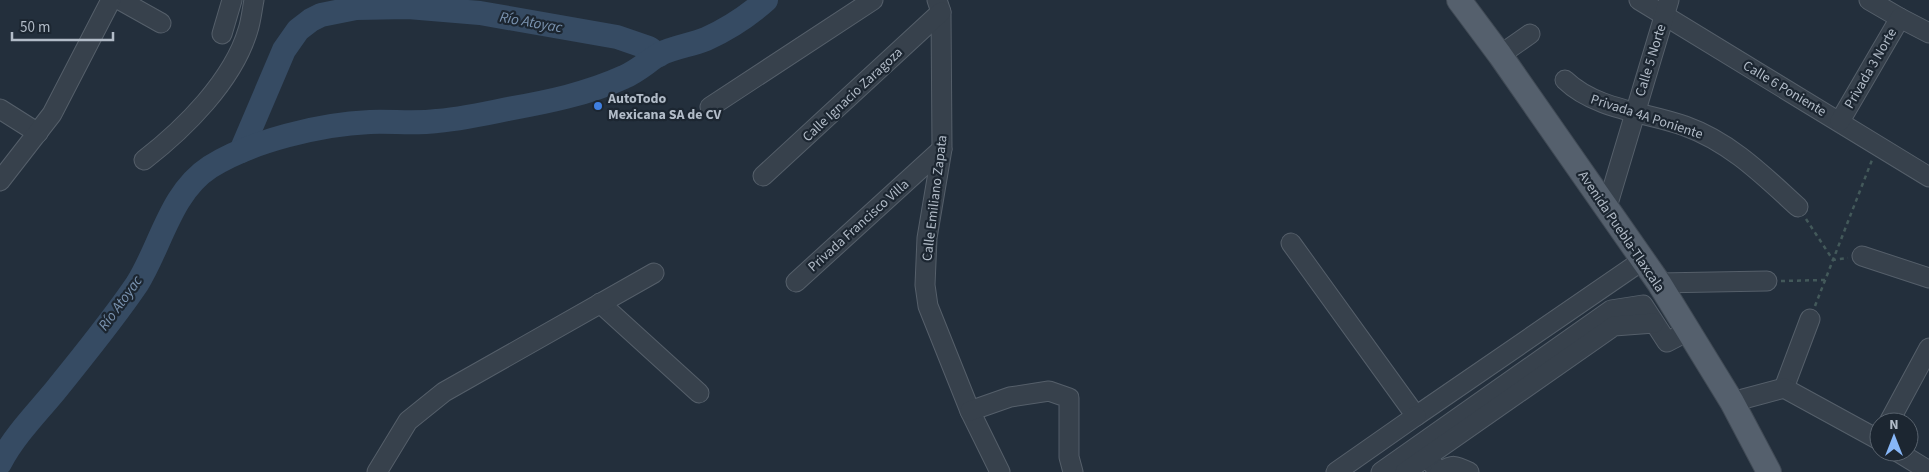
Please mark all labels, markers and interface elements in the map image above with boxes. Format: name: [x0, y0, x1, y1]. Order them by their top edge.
water label: Río Atoyac: [498, 7, 564, 38]
scale bar: [12, 10, 114, 42]
text: 50 m: [20, 17, 50, 38]
street label: Calle 5 Norte: [1630, 22, 1671, 99]
street label: Privada 3 Norte: [1840, 25, 1902, 112]
street label: Calle Ignacio Zaragoza: [798, 43, 907, 147]
street label: Calle 6 Poniente: [1739, 56, 1830, 122]
place label: AutoTodo Mexicana SA de CV: [607, 89, 721, 125]
street label: Privada 4A Poniente: [1588, 89, 1705, 145]
marker: AutoTodo Mexicana SA de CV: [592, 100, 604, 112]
street label: Calle Emiliano Zapata: [917, 134, 953, 262]
street label: Avenida Puebla-Tlaxcala: [1573, 167, 1669, 296]
street label: Privada Francisco Villa: [804, 175, 914, 277]
water label: Río Atoyac: [93, 271, 148, 335]
north arrow: [1869, 412, 1919, 462]
text: N: [1889, 415, 1899, 435]

